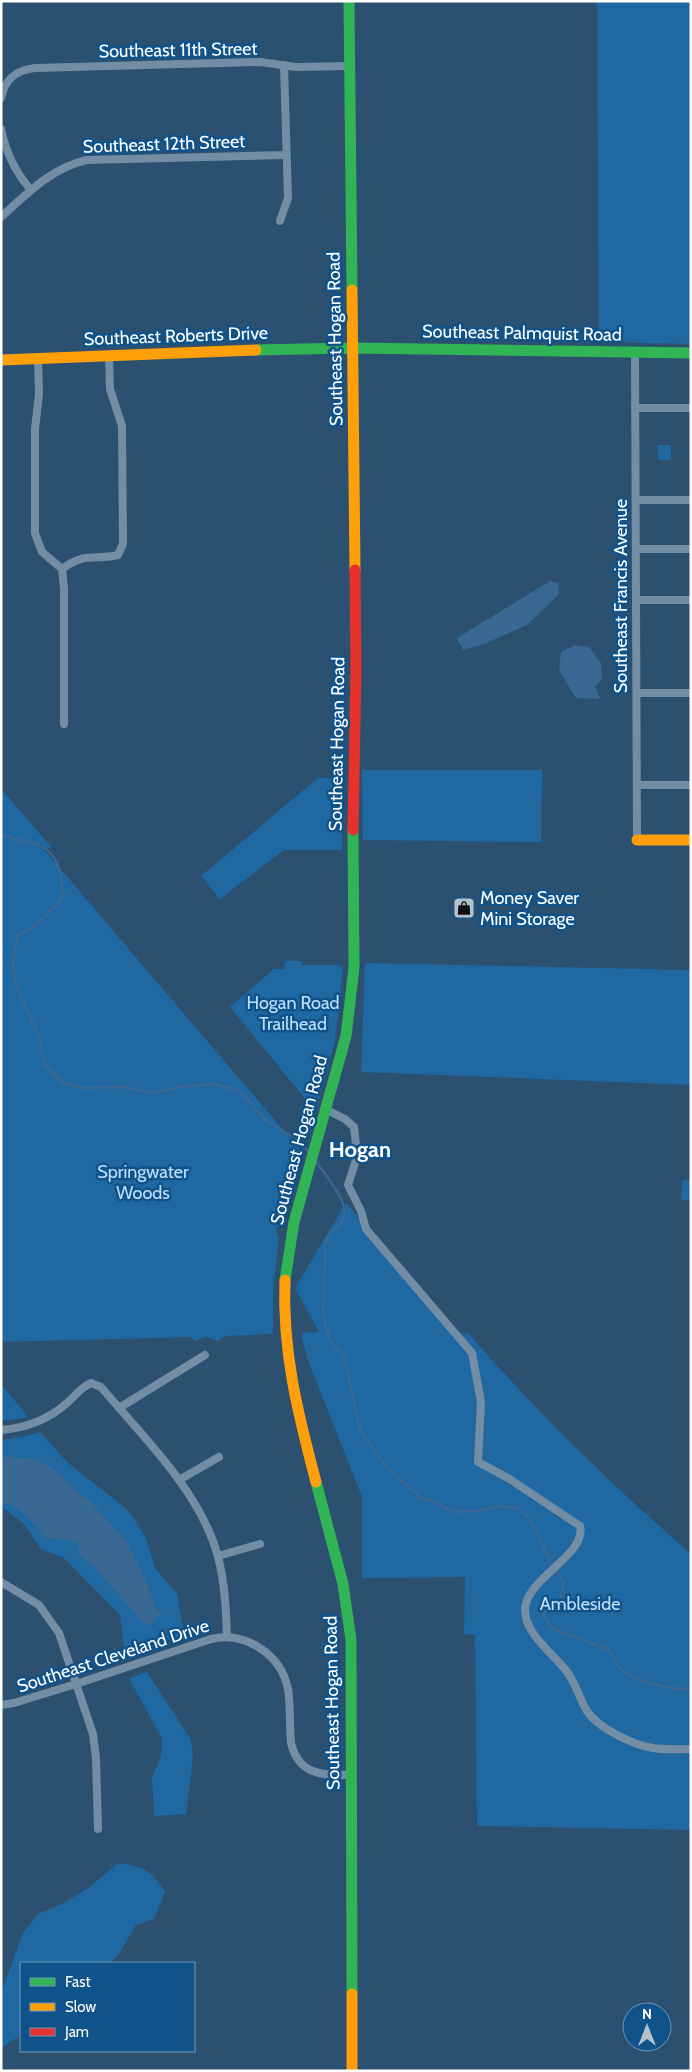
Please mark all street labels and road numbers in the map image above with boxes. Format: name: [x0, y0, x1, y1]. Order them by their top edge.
street label: Southeast 11th Street: [98, 38, 258, 62]
street label: Southeast 12th Street: [82, 130, 246, 158]
street label: Southeast Hogan Road: [322, 252, 348, 426]
street label: Southeast Palmquist Road: [422, 320, 622, 346]
street label: Southeast Roberts Drive: [84, 322, 268, 350]
street label: Southeast Francis Avenue: [610, 499, 632, 693]
street label: Southeast Hogan Road: [324, 657, 350, 831]
street label: Southeast Hogan Road: [266, 1053, 332, 1227]
street label: Southeast Cleveland Drive: [14, 1615, 212, 1697]
street label: Southeast Hogan Road: [319, 1616, 345, 1790]

